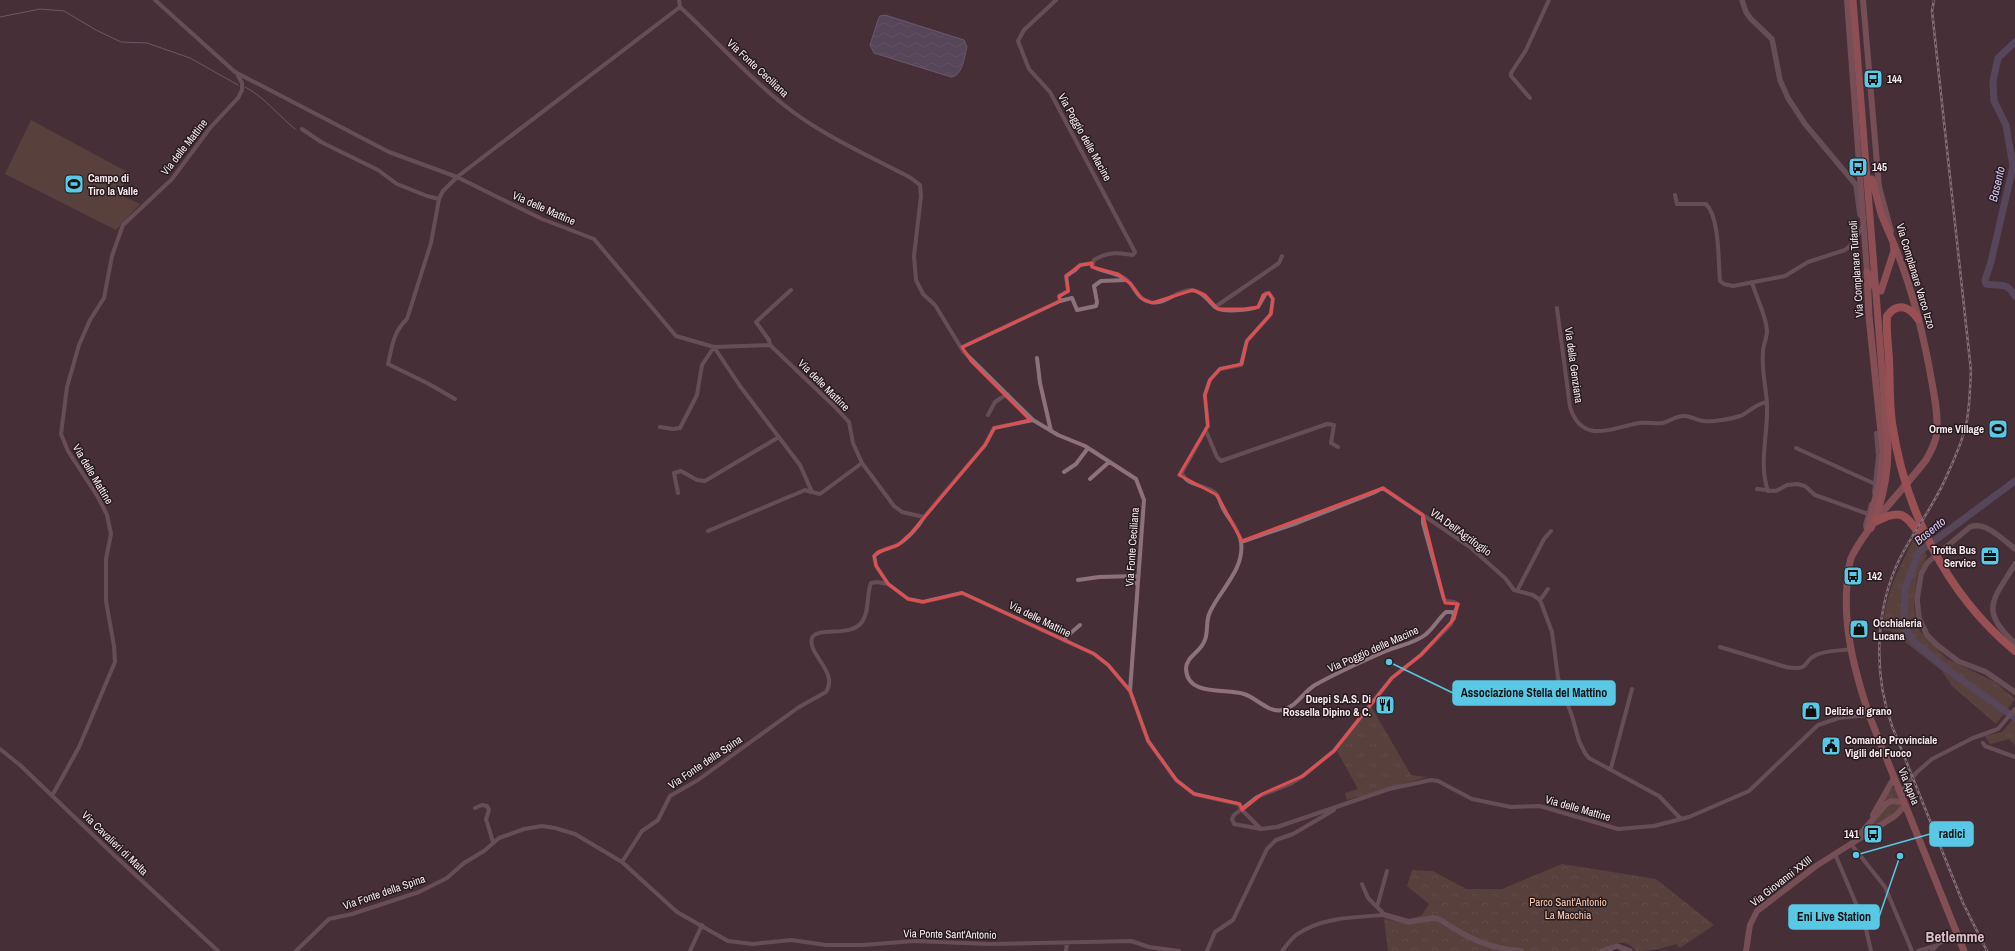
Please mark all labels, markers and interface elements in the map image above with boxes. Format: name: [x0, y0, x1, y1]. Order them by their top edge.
street label: Via Fonte Ceciliana: [724, 36, 792, 100]
bus stop icon: 144: [1862, 68, 1884, 90]
place label: 144: [1887, 72, 1902, 86]
street label: Via Poggio delle Macine: [1055, 91, 1115, 183]
street label: Via delle Mattine: [158, 116, 210, 178]
bus stop icon: 145: [1847, 156, 1869, 178]
place label: 145: [1872, 160, 1887, 174]
water label: Basento: [1985, 164, 2009, 203]
place label: Campo di Tiro la Valle: [88, 171, 138, 198]
sports icon: Campo di Tiro la Valle: [63, 173, 85, 195]
street label: Via delle Mattine: [510, 188, 578, 228]
street label: Via Complanare Tufaroli: [1846, 220, 1866, 318]
street label: Via Complanare Varco Izzo: [1893, 222, 1939, 330]
street label: Via della Genziana: [1562, 326, 1586, 404]
street label: Via delle Mattine: [795, 356, 853, 414]
sports icon: Orme Village: [1987, 418, 2009, 440]
place label: Orme Village: [1929, 422, 1984, 436]
street label: Via delle Mattine: [70, 441, 116, 507]
street label: VIA Dell'Agrifoglio: [1428, 505, 1494, 559]
street label: Via Fonte Ceciliana: [1122, 507, 1142, 587]
water label: Basento: [1911, 513, 1949, 549]
place label: Trotta Bus Service: [1931, 543, 1976, 570]
office icon: Trotta Bus Service: [1979, 545, 2001, 567]
bus stop icon: 142: [1842, 565, 1864, 587]
place label: 142: [1867, 569, 1882, 583]
street label: Via delle Mattine: [1007, 598, 1073, 640]
place label: Occhialeria Lucana: [1873, 616, 1922, 643]
shop icon: Occhialeria Lucana: [1848, 618, 1870, 640]
street label: Via Poggio delle Macine: [1325, 623, 1421, 675]
callout: Associazione Stella del Mattino: [1453, 681, 1615, 705]
text: Associazione Stella del Mattino: [1461, 685, 1607, 701]
place label: Duepi S.A.S. Di Rossella Dipino & C.: [1283, 692, 1371, 719]
restaurant icon: Duepi S.A.S. Di Rossella Dipino & C.: [1374, 694, 1396, 716]
shop icon: Delizie di grano: [1800, 700, 1822, 722]
place label: Delizie di grano: [1825, 704, 1892, 718]
street label: Via Fonte della Spina: [665, 732, 745, 792]
place label: Comando Provinciale Vigili del Fuoco: [1845, 733, 1937, 760]
public building icon: Comando Provinciale Vigili del Fuoco: [1820, 735, 1842, 757]
street label: Via Appia: [1895, 765, 1923, 807]
street label: Via delle Mattine: [1544, 792, 1612, 824]
street label: Via Cavalieri di Malta: [79, 808, 151, 878]
callout: radici: [1930, 822, 1973, 846]
bus stop icon: 141: [1862, 823, 1884, 845]
text: radici: [1939, 826, 1965, 842]
place label: 141: [1844, 827, 1859, 841]
street label: Via Giovanni XXIII: [1747, 853, 1815, 909]
street label: Via Fonte della Spina: [341, 871, 427, 913]
park label: Parco Sant'Antonio La Macchia: [1529, 895, 1607, 922]
callout: Eni Live Station: [1789, 905, 1879, 929]
text: Eni Live Station: [1797, 909, 1871, 925]
street label: Via Ponte Sant'Antonio: [903, 926, 997, 942]
district label: Betlemme: [1926, 926, 1985, 947]

